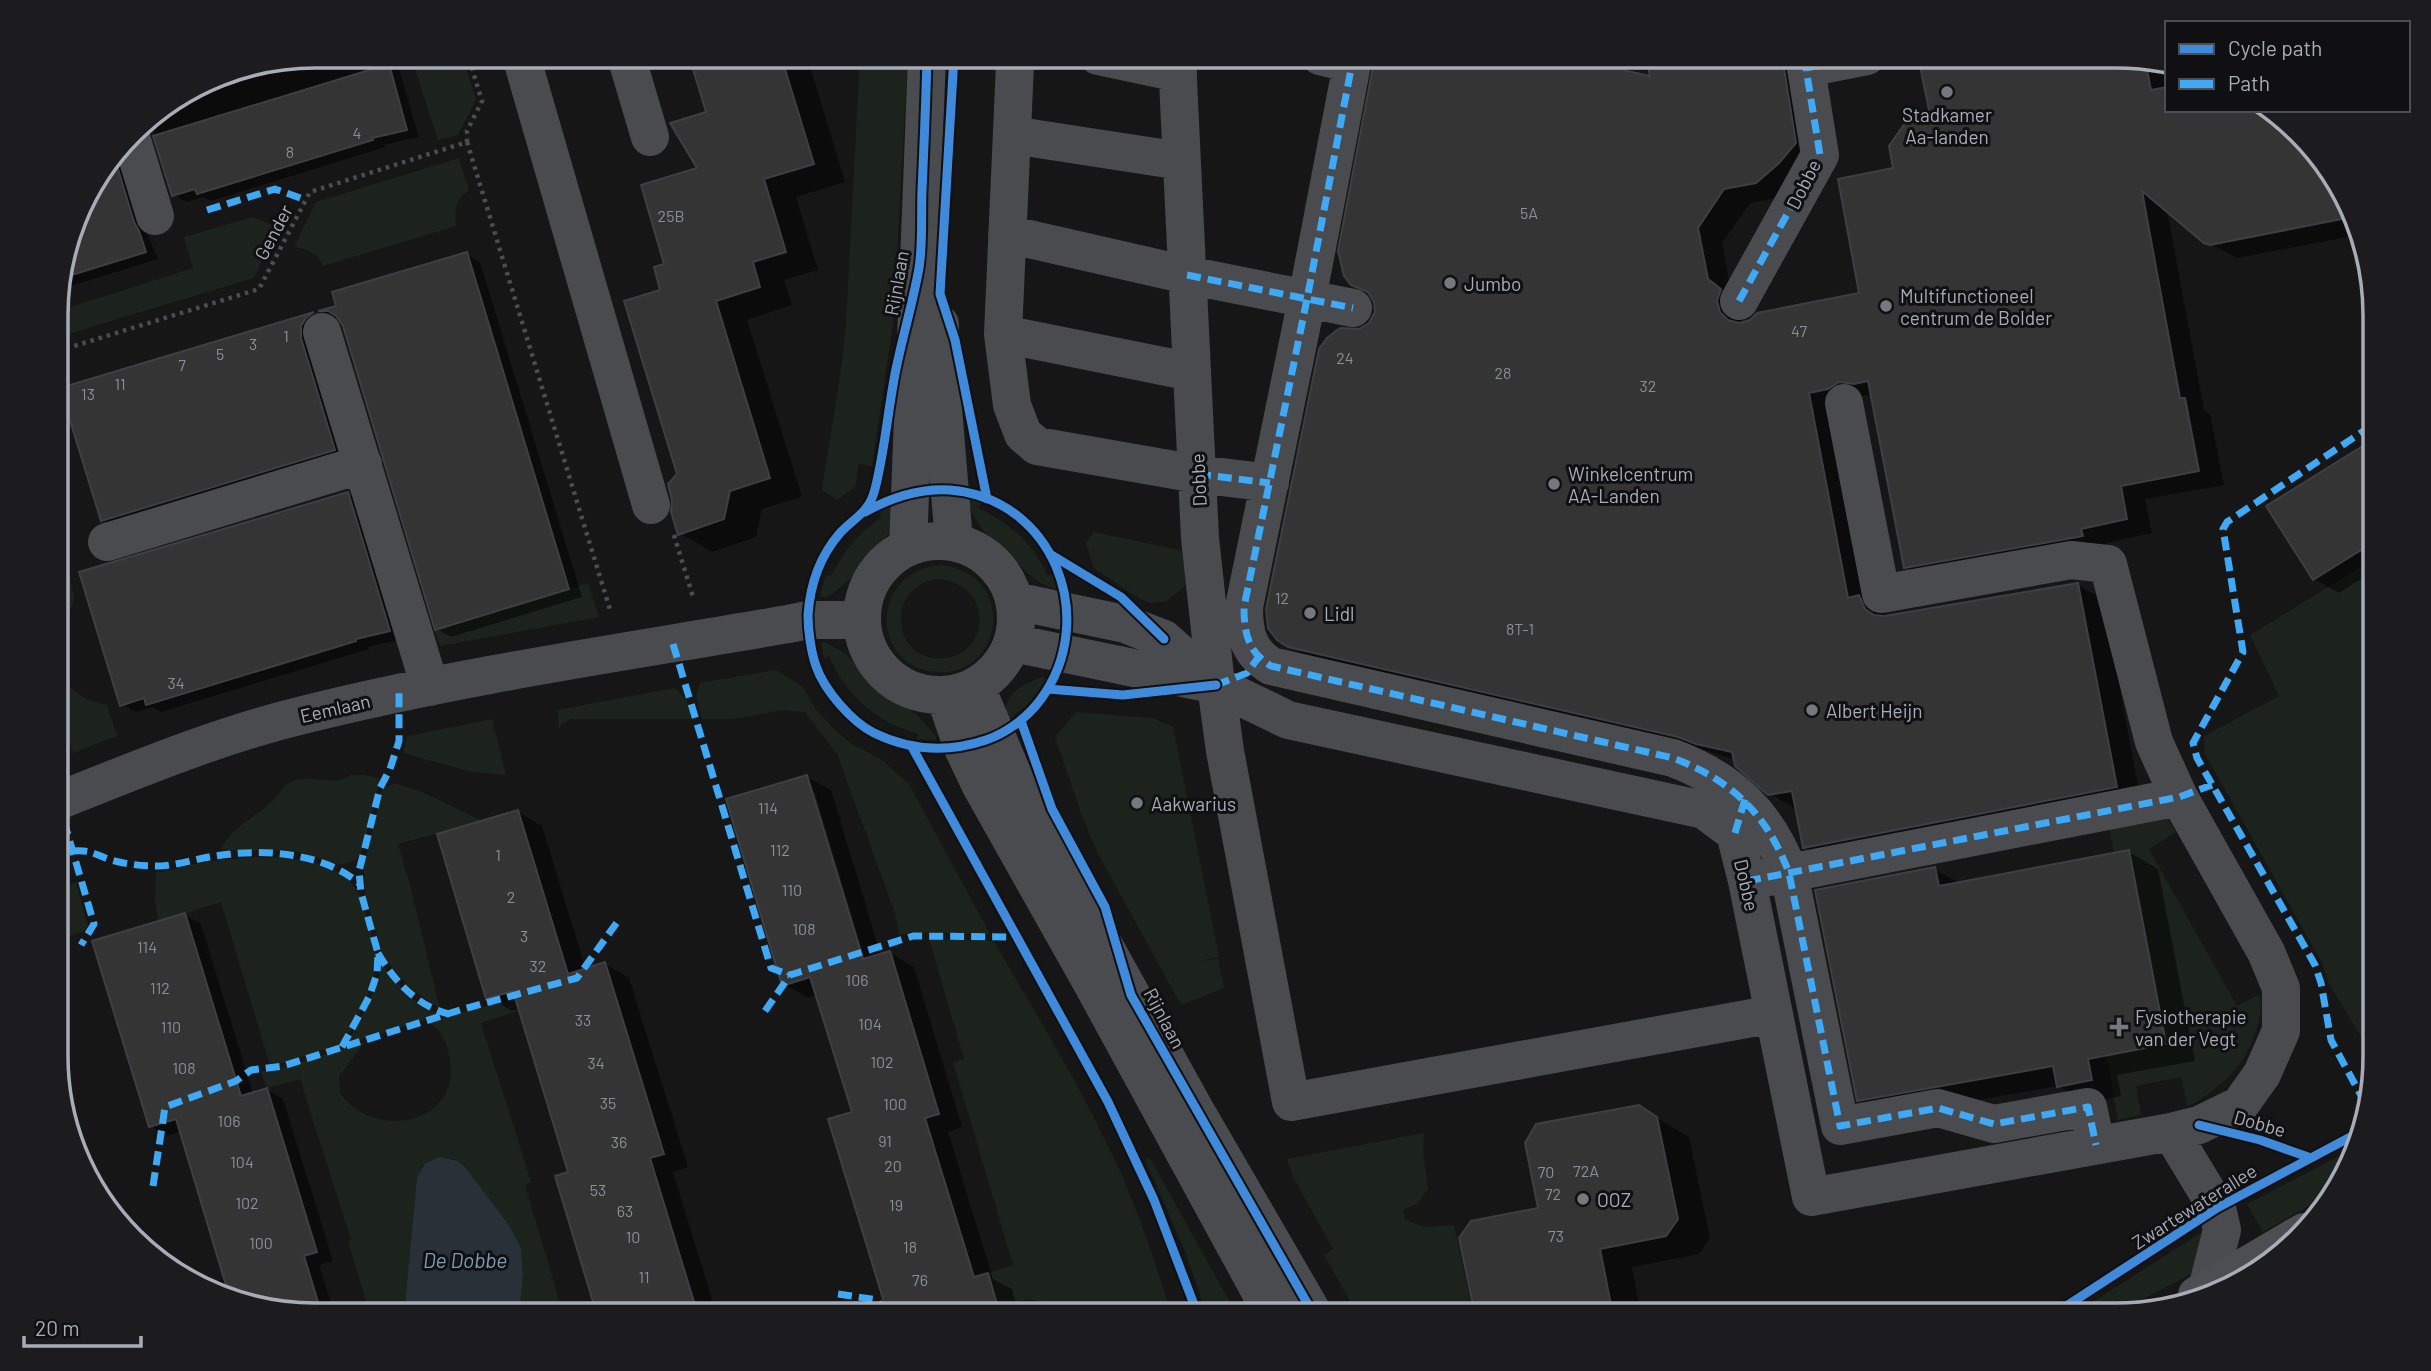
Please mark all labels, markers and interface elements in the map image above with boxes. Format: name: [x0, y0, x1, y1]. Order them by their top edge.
legend: [2165, 21, 2410, 112]
text: Cycle path: [2228, 35, 2322, 60]
text: Path: [2228, 70, 2270, 95]
marker: Stadkamer Aa-landen: [1939, 84, 1955, 100]
place label: Stadkamer Aa-landen: [1902, 103, 1992, 148]
house number: 4: [353, 123, 361, 142]
house number: 8: [286, 142, 294, 161]
street label: Dobbe: [1781, 155, 1825, 213]
street label: Gender: [249, 200, 297, 264]
house number: 5A: [1520, 203, 1538, 222]
house number: 25B: [658, 206, 684, 225]
street label: Rijnlaan: [879, 249, 913, 317]
place label: Jumbo: [1464, 272, 1521, 295]
marker: Jumbo: [1442, 275, 1458, 291]
place label: Multifunctioneel centrum de Bolder: [1900, 284, 2052, 329]
marker: Multifunctioneel centrum de Bolder: [1878, 298, 1894, 314]
house number: 47: [1791, 321, 1807, 340]
house number: 1: [283, 326, 289, 345]
house number: 3: [249, 334, 257, 353]
house number: 5: [216, 344, 224, 363]
house number: 24: [1336, 348, 1354, 367]
house number: 7: [178, 355, 186, 374]
house number: 28: [1495, 363, 1511, 382]
house number: 11: [114, 374, 126, 393]
house number: 32: [1640, 376, 1656, 395]
house number: 13: [81, 384, 95, 403]
street label: Dobbe: [1185, 453, 1211, 507]
place label: Winkelcentrum AA-Landen: [1568, 462, 1693, 507]
marker: Winkelcentrum AA-Landen: [1546, 476, 1562, 492]
house number: 12: [1275, 588, 1289, 607]
place label: Lidl: [1324, 602, 1354, 625]
marker: Lidl: [1302, 605, 1318, 621]
house number: 8T-1: [1506, 619, 1534, 638]
house number: 34: [167, 673, 185, 692]
street label: Eemlaan: [298, 689, 372, 727]
place label: Albert Heijn: [1826, 699, 1922, 722]
marker: Albert Heijn: [1804, 702, 1820, 718]
place label: Aakwarius: [1151, 792, 1236, 815]
marker: Aakwarius: [1129, 795, 1145, 811]
house number: 114: [758, 798, 778, 817]
house number: 112: [770, 840, 790, 859]
house number: 1: [495, 845, 501, 864]
street label: Dobbe: [1730, 857, 1764, 913]
house number: 110: [782, 880, 802, 899]
house number: 2: [507, 887, 515, 906]
house number: 108: [793, 919, 815, 938]
house number: 3: [520, 926, 528, 945]
house number: 114: [137, 937, 157, 956]
house number: 32: [530, 956, 546, 975]
house number: 106: [846, 970, 868, 989]
house number: 112: [150, 978, 170, 997]
street label: Rijnlaan: [1139, 984, 1191, 1052]
place label: Fysiotherapie van der Vegt: [2135, 1005, 2247, 1050]
house number: 33: [575, 1010, 591, 1029]
house number: 104: [858, 1014, 882, 1033]
house number: 110: [161, 1017, 181, 1036]
marker: Fysiotherapie van der Vegt: [2109, 1017, 2129, 1037]
house number: 102: [870, 1052, 894, 1071]
house number: 34: [587, 1053, 605, 1072]
house number: 108: [173, 1058, 195, 1077]
house number: 35: [600, 1093, 616, 1112]
house number: 100: [883, 1094, 907, 1113]
street label: Dobbe: [2231, 1105, 2289, 1141]
house number: 106: [218, 1111, 240, 1130]
house number: 91: [878, 1131, 892, 1150]
house number: 36: [611, 1132, 627, 1151]
house number: 104: [230, 1152, 254, 1171]
house number: 20: [884, 1156, 902, 1175]
street label: Zwartewaterallee: [2127, 1158, 2261, 1254]
house number: 72A: [1573, 1161, 1599, 1180]
house number: 70: [1538, 1162, 1554, 1181]
house number: 53: [590, 1180, 606, 1199]
house number: 72: [1545, 1184, 1561, 1203]
place label: OOZ: [1597, 1188, 1631, 1211]
marker: OOZ: [1575, 1191, 1591, 1207]
house number: 102: [235, 1193, 259, 1212]
house number: 19: [889, 1195, 903, 1214]
house number: 63: [617, 1201, 633, 1220]
house number: 73: [1548, 1226, 1564, 1245]
house number: 10: [626, 1227, 640, 1246]
house number: 100: [249, 1233, 273, 1252]
house number: 18: [903, 1237, 917, 1256]
water label: De Dobbe: [423, 1247, 507, 1272]
house number: 11: [638, 1267, 650, 1286]
house number: 76: [912, 1270, 928, 1289]
scale bar: [24, 1304, 142, 1348]
text: 20 m: [35, 1315, 80, 1340]

